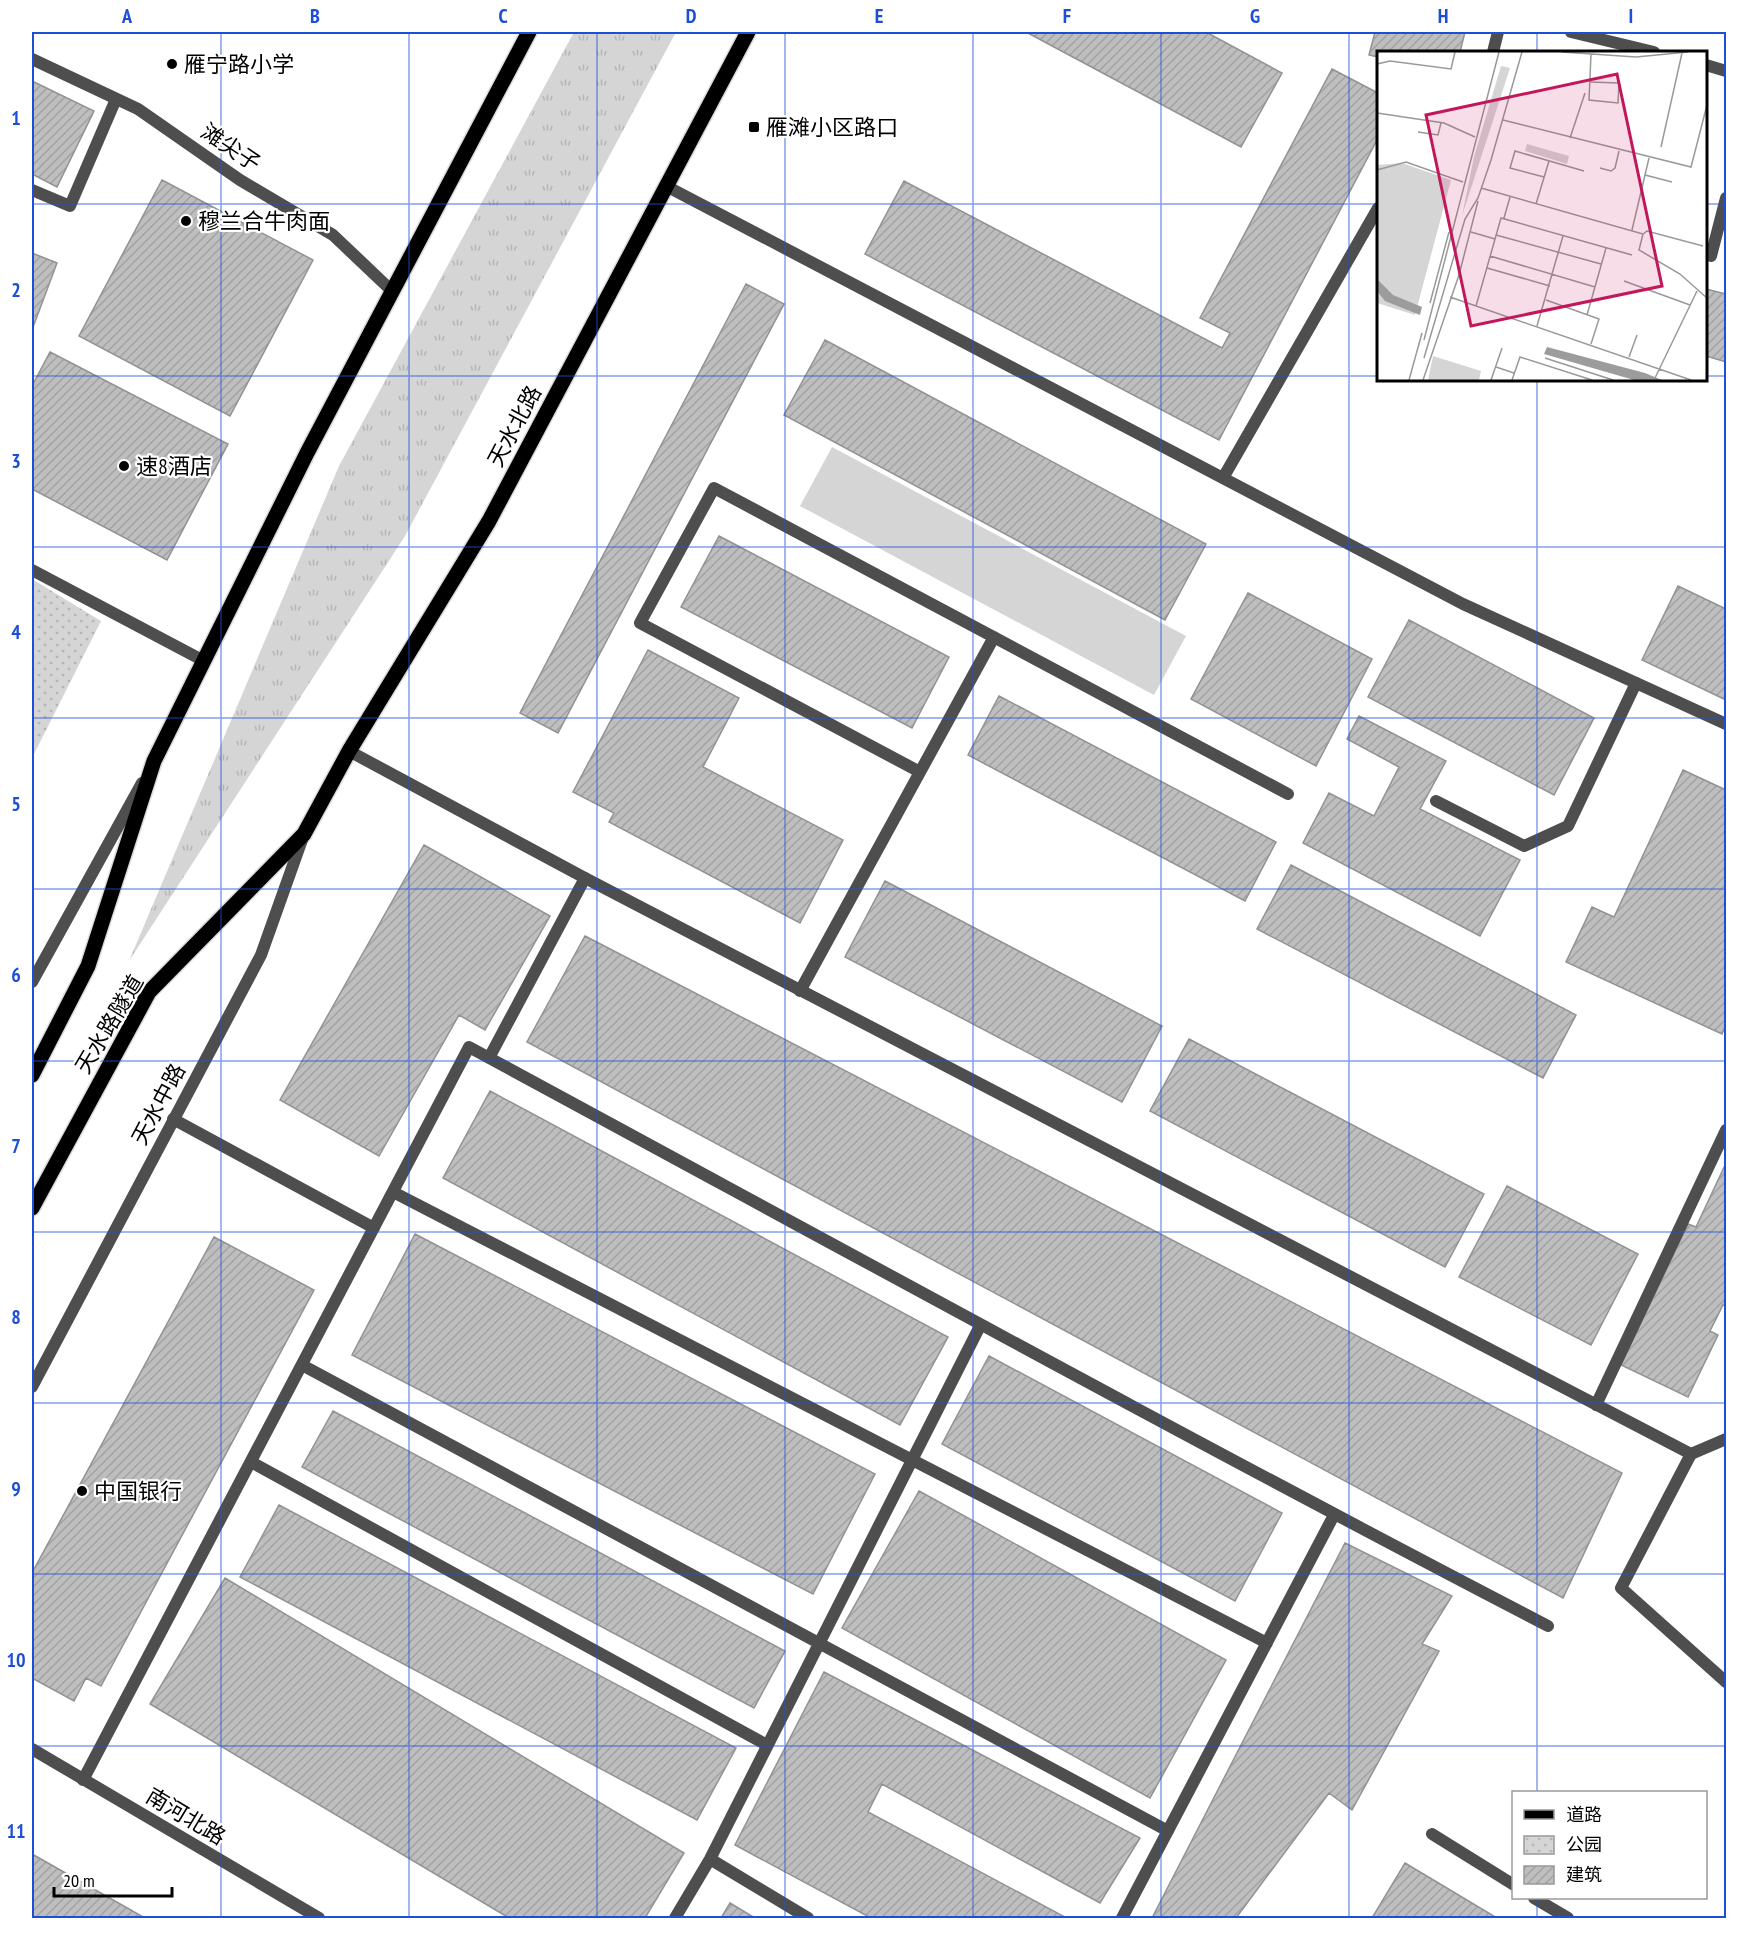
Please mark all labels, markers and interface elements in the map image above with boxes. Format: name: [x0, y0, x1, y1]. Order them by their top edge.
text: A: [121, 3, 133, 29]
text: B: [310, 3, 320, 29]
text: C: [498, 3, 508, 29]
text: D: [686, 3, 697, 29]
text: E: [875, 3, 883, 29]
text: F: [1063, 3, 1071, 29]
text: G: [1250, 3, 1260, 29]
text: H: [1438, 3, 1448, 29]
text: I: [1629, 3, 1633, 29]
place label: 雁宁路小学: [184, 50, 294, 78]
inset map: [1377, 51, 1707, 381]
marker: 雁宁路小学: [165, 57, 179, 71]
text: 1: [11, 105, 21, 131]
place label: 雁滩小区路口: [766, 113, 898, 141]
street label: 滩尖子: [196, 117, 266, 177]
marker: 雁滩小区路口: [747, 120, 761, 134]
place label: 穆兰合牛肉面: [198, 207, 330, 235]
marker: 穆兰合牛肉面: [179, 214, 193, 228]
text: 2: [11, 277, 21, 303]
street label: 天水北路: [481, 381, 547, 471]
text: 3: [11, 448, 21, 474]
place label: 速8酒店: [136, 452, 212, 480]
marker: 速8酒店: [117, 459, 131, 473]
text: 4: [11, 619, 21, 645]
text: 5: [11, 791, 21, 817]
text: 6: [11, 962, 21, 988]
street label: 天水路隧道: [69, 970, 149, 1078]
street label: 天水中路: [125, 1059, 191, 1149]
text: 7: [11, 1133, 21, 1159]
text: 8: [11, 1304, 21, 1330]
text: 9: [11, 1476, 21, 1502]
place label: 中国银行: [94, 1477, 182, 1505]
marker: 中国银行: [75, 1484, 89, 1498]
text: 10: [6, 1647, 26, 1673]
street label: 南河北路: [141, 1781, 231, 1851]
legend: [1512, 1791, 1707, 1899]
text: 道路: [1566, 1803, 1602, 1826]
text: 11: [6, 1818, 26, 1844]
text: 公园: [1566, 1833, 1602, 1856]
scale bar: [54, 1860, 172, 1898]
text: 建筑: [1566, 1863, 1602, 1886]
text: 20 m: [63, 1869, 95, 1892]

